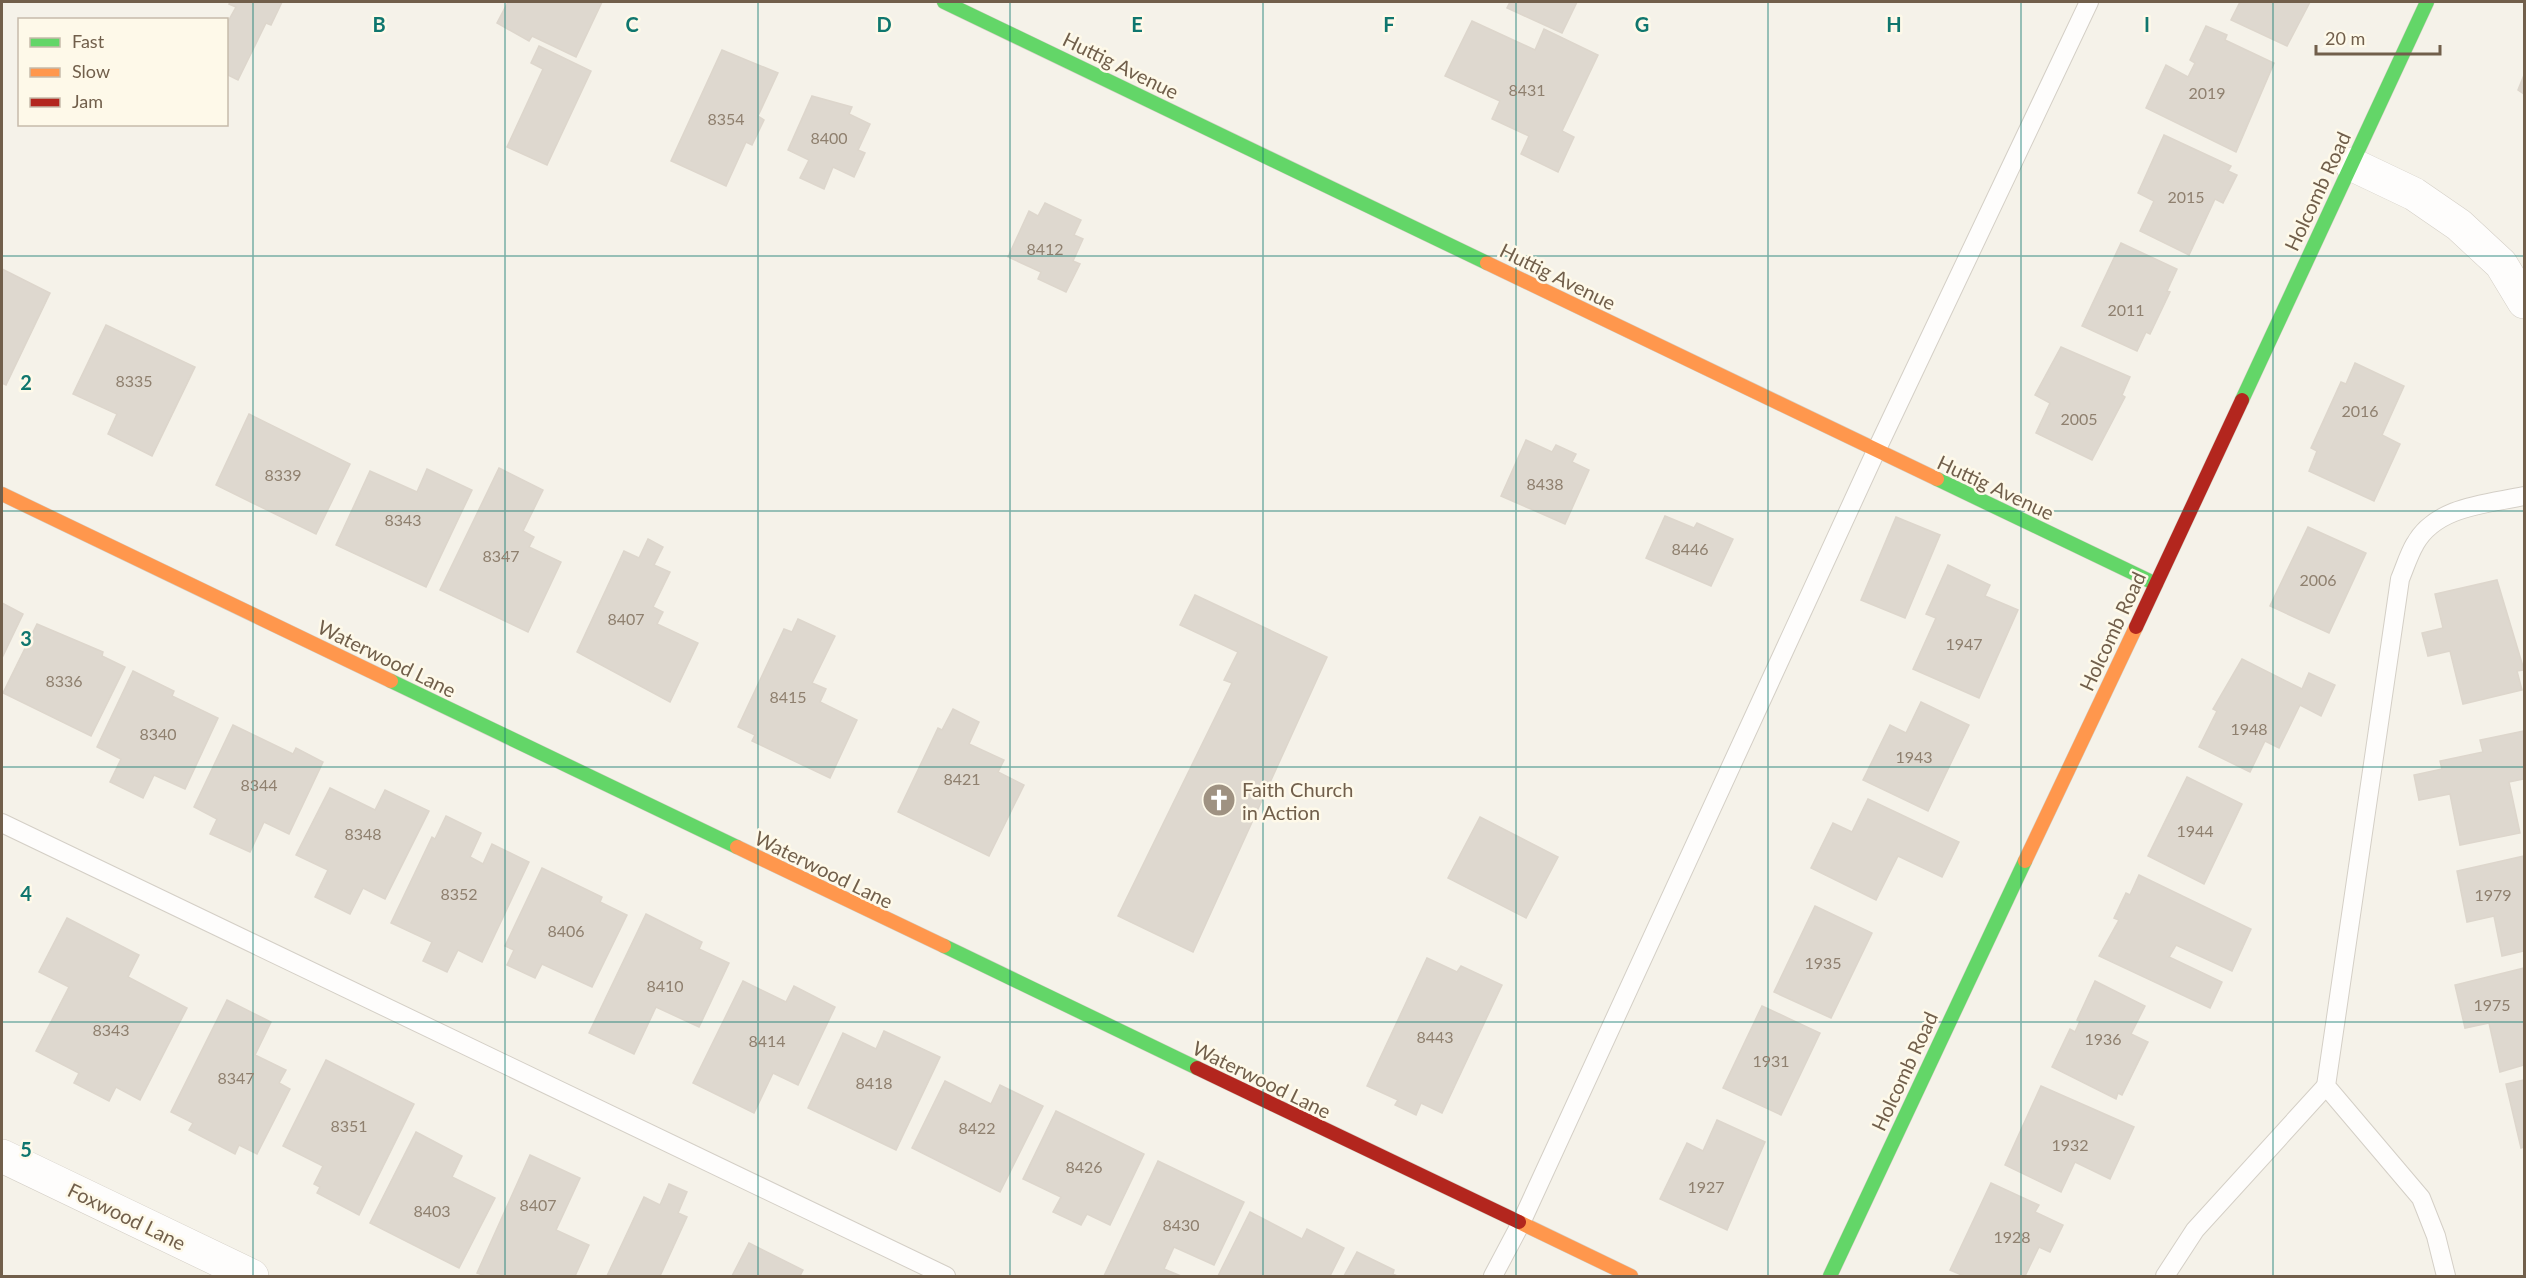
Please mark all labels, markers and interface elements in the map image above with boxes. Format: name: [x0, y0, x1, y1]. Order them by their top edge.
text: B: [372, 12, 386, 36]
text: C: [625, 12, 639, 36]
text: D: [876, 12, 892, 36]
text: E: [1131, 12, 1143, 36]
text: F: [1383, 12, 1395, 36]
text: G: [1635, 12, 1649, 36]
text: H: [1886, 12, 1902, 36]
text: I: [2144, 12, 2150, 36]
legend: [18, 18, 228, 126]
scale bar: [2316, 18, 2440, 56]
street label: Huttig Avenue: [1059, 27, 1183, 103]
text: 20 m: [2325, 27, 2365, 49]
text: Fast: [72, 30, 105, 52]
text: Slow: [72, 60, 110, 82]
house number: 8431: [1508, 80, 1546, 99]
house number: 2019: [2188, 83, 2226, 102]
text: Jam: [72, 90, 103, 112]
house number: 8354: [707, 109, 745, 128]
house number: 8400: [810, 128, 848, 147]
street label: Holcomb Road: [2279, 128, 2355, 254]
house number: 2015: [2167, 187, 2205, 206]
street label: Huttig Avenue: [1496, 238, 1620, 314]
house number: 8412: [1026, 239, 1064, 258]
house number: 2011: [2107, 300, 2145, 319]
text: 2: [20, 370, 32, 394]
house number: 8335: [115, 371, 153, 390]
house number: 2016: [2341, 401, 2379, 420]
house number: 2005: [2060, 409, 2098, 428]
street label: Huttig Avenue: [1934, 450, 2058, 524]
house number: 8339: [264, 465, 302, 484]
house number: 8438: [1526, 474, 1564, 493]
house number: 8343: [384, 510, 422, 529]
house number: 8446: [1671, 539, 1709, 558]
house number: 8347: [482, 546, 520, 565]
street label: Holcomb Road: [2074, 568, 2150, 694]
house number: 2006: [2299, 570, 2337, 589]
house number: 8407: [607, 609, 645, 628]
street label: Waterwood Lane: [314, 614, 460, 702]
text: 3: [20, 626, 32, 650]
house number: 1947: [1945, 634, 1983, 653]
house number: 8336: [45, 671, 83, 690]
house number: 8415: [769, 687, 807, 706]
house number: 1948: [2230, 719, 2268, 738]
house number: 8340: [139, 724, 177, 743]
house number: 1943: [1895, 747, 1933, 766]
house number: 8421: [943, 769, 981, 788]
house number: 8344: [240, 775, 278, 794]
place label: Faith Church in Action: [1242, 777, 1353, 824]
church icon: Faith Church in Action: [1201, 782, 1237, 818]
house number: 1944: [2176, 821, 2214, 840]
house number: 8348: [344, 824, 382, 843]
street label: Waterwood Lane: [751, 825, 897, 913]
text: 4: [20, 881, 32, 905]
house number: 8352: [440, 884, 478, 903]
house number: 1979: [2474, 885, 2512, 904]
house number: 8406: [547, 921, 585, 940]
house number: 1935: [1804, 953, 1842, 972]
house number: 8410: [646, 976, 684, 995]
house number: 1975: [2473, 995, 2511, 1014]
street label: Holcomb Road: [1866, 1008, 1942, 1134]
house number: 8343: [92, 1020, 130, 1039]
house number: 8443: [1416, 1027, 1454, 1046]
house number: 1936: [2084, 1029, 2122, 1048]
house number: 8414: [748, 1031, 786, 1050]
street label: Waterwood Lane: [1189, 1035, 1335, 1123]
house number: 1931: [1752, 1051, 1790, 1070]
house number: 8347: [217, 1068, 255, 1087]
house number: 8418: [855, 1073, 893, 1092]
house number: 8351: [330, 1116, 368, 1135]
house number: 8422: [958, 1118, 996, 1137]
house number: 1932: [2051, 1135, 2089, 1154]
text: 5: [20, 1137, 32, 1161]
house number: 8426: [1065, 1157, 1103, 1176]
street label: Foxwood Lane: [64, 1177, 190, 1255]
house number: 1927: [1687, 1177, 1725, 1196]
house number: 8407: [519, 1195, 557, 1214]
house number: 8403: [413, 1201, 451, 1220]
house number: 8430: [1162, 1215, 1200, 1234]
house number: 1928: [1993, 1227, 2031, 1246]

